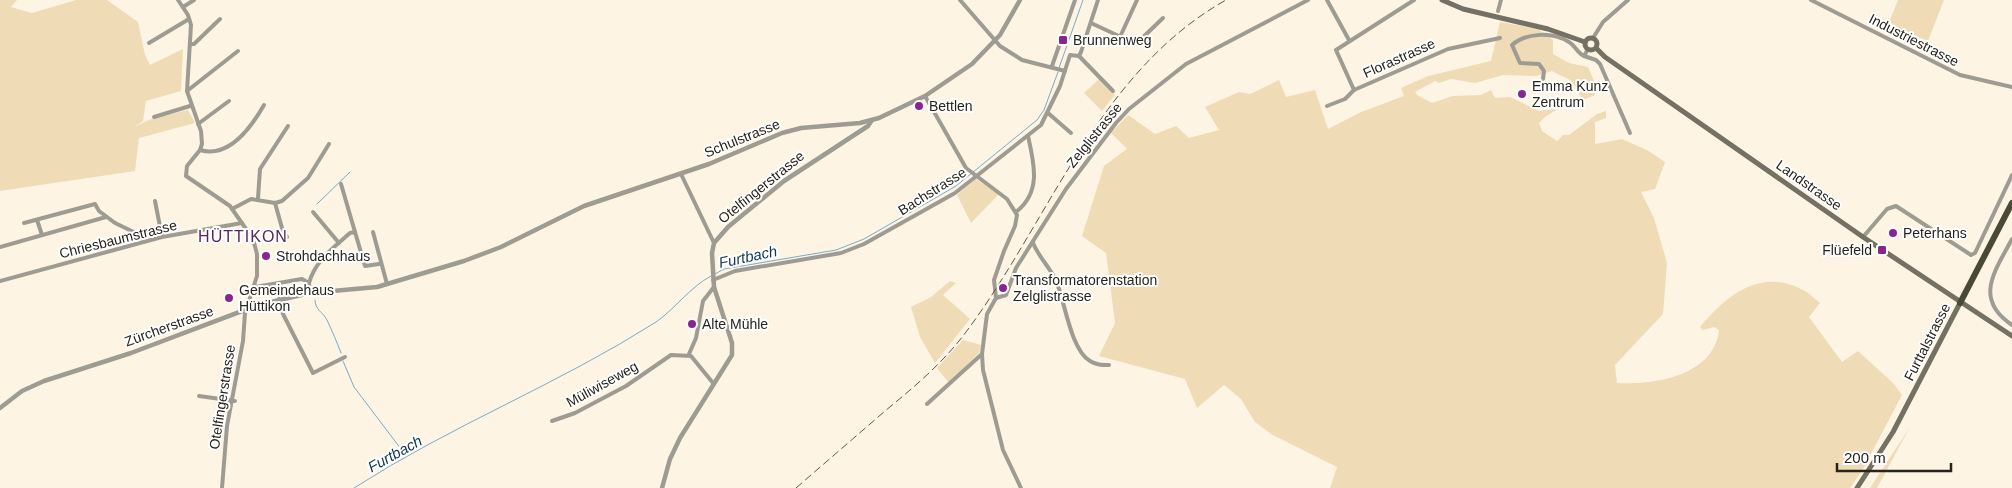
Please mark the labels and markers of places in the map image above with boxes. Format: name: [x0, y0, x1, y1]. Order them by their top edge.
place label: Brunnenweg: [1073, 32, 1152, 48]
marker: Brunnenweg: [1057, 34, 1069, 46]
place label: Emma Kunz Zentrum: [1532, 78, 1608, 110]
marker: Emma Kunz Zentrum: [1516, 88, 1528, 100]
place label: Bettlen: [929, 98, 973, 114]
marker: Bettlen: [913, 100, 925, 112]
place label: Peterhans: [1903, 225, 1967, 241]
marker: Peterhans: [1887, 227, 1899, 239]
place label: Flüefeld: [1822, 242, 1872, 258]
marker: Flüefeld: [1876, 244, 1888, 256]
place label: Strohdachhaus: [276, 248, 370, 264]
marker: Strohdachhaus: [260, 250, 272, 262]
place label: Transformatorenstation Zelglistrasse: [1013, 272, 1157, 304]
place label: Gemeindehaus Hüttikon: [239, 282, 334, 314]
marker: Transformatorenstation Zelglistrasse: [997, 282, 1009, 294]
marker: Gemeindehaus Hüttikon: [223, 292, 235, 304]
place label: Alte Mühle: [702, 316, 768, 332]
marker: Alte Mühle: [686, 318, 698, 330]

